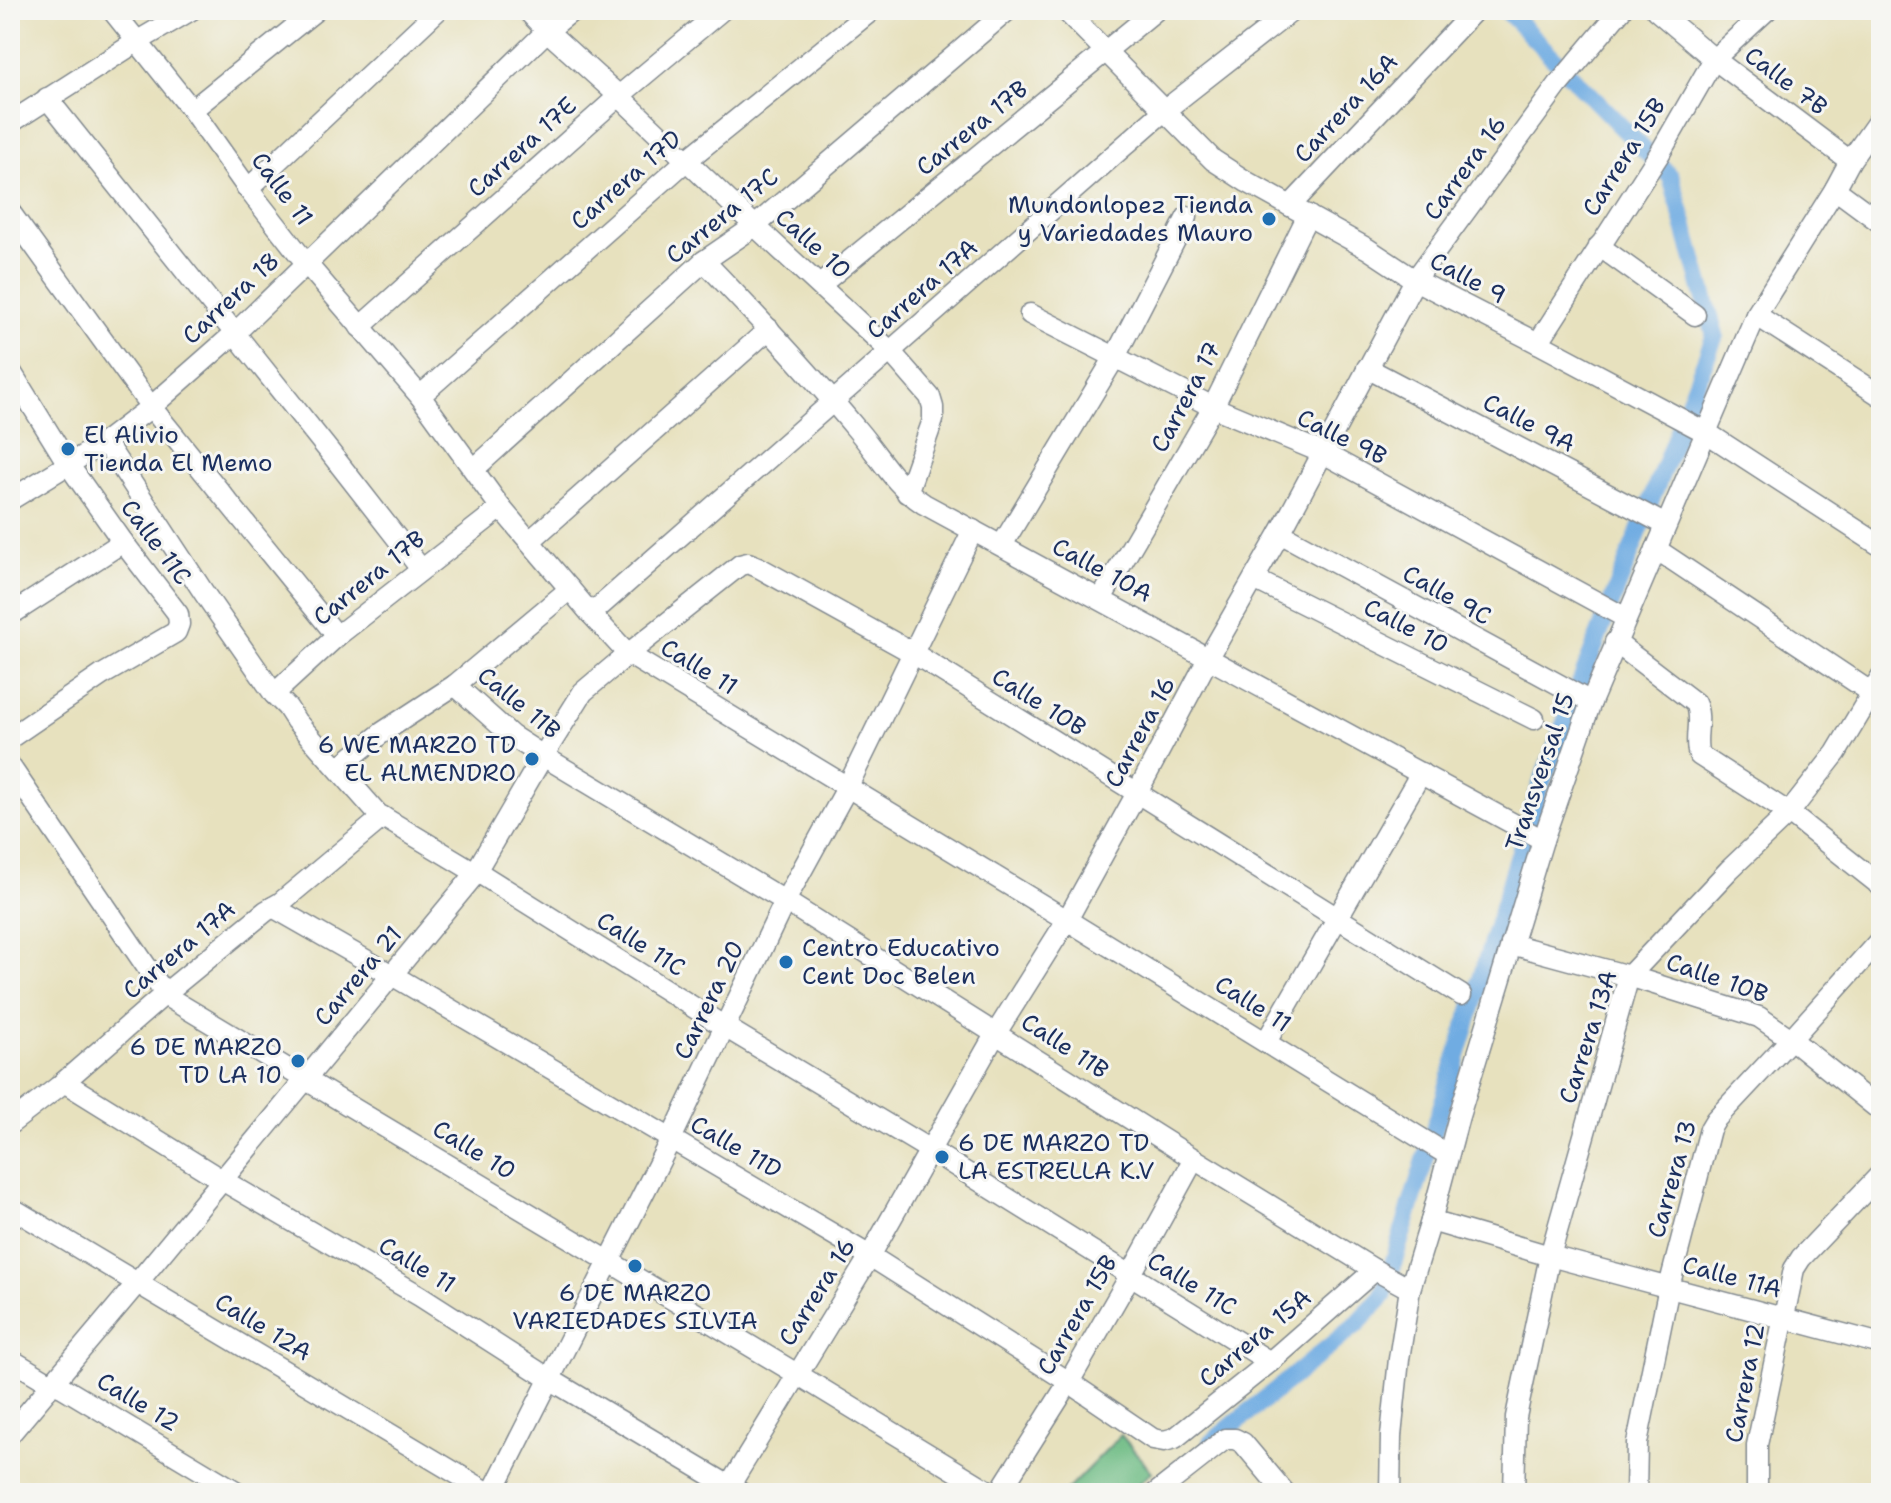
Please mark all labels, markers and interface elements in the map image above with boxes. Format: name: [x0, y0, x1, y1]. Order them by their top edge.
street label: Calle 7B: [1738, 39, 1834, 123]
street label: Carrera 16A: [1287, 46, 1405, 170]
street label: Carrera 17B: [909, 73, 1035, 183]
street label: Carrera 17E: [461, 90, 583, 204]
street label: Carrera 15B: [1575, 92, 1673, 222]
street label: Carrera 16: [1416, 109, 1514, 227]
street label: Carrera 17D: [564, 123, 688, 237]
street label: Calle 11: [244, 146, 320, 232]
street label: Carrera 17C: [659, 161, 785, 271]
place label: Mundonlopez Tienda y Variedades Mauro: [1008, 189, 1253, 249]
street label: Calle 10: [768, 202, 858, 286]
marker: Mundonlopez Tienda y Variedades Mauro: [1260, 210, 1278, 228]
street label: Carrera 17A: [860, 232, 984, 346]
street label: Carrera 18: [175, 245, 287, 351]
street label: Calle 9: [1424, 245, 1512, 311]
street label: Carrera 17: [1143, 336, 1229, 458]
street label: Calle 9A: [1477, 386, 1581, 460]
street label: Calle 9B: [1292, 402, 1392, 472]
place label: El Alivio Tienda El Memo: [84, 419, 273, 479]
marker: El Alivio Tienda El Memo: [59, 440, 77, 458]
street label: Calle 11C: [113, 493, 199, 591]
street label: Carrera 17B: [306, 523, 432, 633]
street label: Calle 10A: [1046, 530, 1158, 610]
street label: Calle 9C: [1397, 558, 1497, 632]
street label: Calle 10: [1358, 591, 1454, 661]
street label: Calle 11: [655, 632, 743, 702]
street label: Calle 11B: [471, 660, 567, 746]
street label: Calle 10B: [986, 660, 1092, 744]
street label: Carrera 16: [1097, 671, 1183, 793]
street label: Transversal 15: [1498, 689, 1582, 855]
place label: 6 WE MARZO TD EL ALMENDRO: [318, 729, 516, 789]
marker: 6 WE MARZO TD EL ALMENDRO: [523, 750, 541, 768]
street label: Carrera 17A: [116, 894, 242, 1006]
street label: Calle 11C: [590, 904, 692, 984]
street label: Carrera 21: [307, 919, 409, 1033]
place label: Centro Educativo Cent Doc Belen: [802, 932, 1000, 992]
street label: Carrera 20: [666, 935, 752, 1065]
street label: Calle 10B: [1662, 946, 1772, 1010]
marker: Centro Educativo Cent Doc Belen: [777, 953, 795, 971]
street label: Carrera 13A: [1551, 966, 1625, 1108]
street label: Calle 11: [1209, 968, 1297, 1040]
street label: Calle 11B: [1015, 1006, 1115, 1086]
place label: 6 DE MARZO TD LA 10: [129, 1031, 282, 1091]
marker: 6 DE MARZO TD LA 10: [289, 1052, 307, 1070]
street label: Calle 11D: [685, 1108, 787, 1186]
street label: Calle 10: [427, 1113, 521, 1187]
street label: Carrera 13: [1640, 1116, 1704, 1242]
place label: 6 DE MARZO TD LA ESTRELLA K.V: [958, 1127, 1154, 1187]
marker: 6 DE MARZO TD LA ESTRELLA K.V: [933, 1148, 951, 1166]
street label: Calle 11: [373, 1230, 461, 1300]
street label: Carrera 16: [771, 1232, 863, 1352]
street label: Calle 11C: [1141, 1245, 1243, 1323]
street label: Calle 11A: [1679, 1248, 1785, 1306]
street label: Carrera 15B: [1030, 1249, 1124, 1381]
marker: 6 DE MARZO VARIEDADES SILVIA: [626, 1257, 644, 1275]
place label: 6 DE MARZO VARIEDADES SILVIA: [512, 1277, 758, 1337]
street label: Carrera 15A: [1192, 1282, 1318, 1394]
street label: Calle 12A: [209, 1286, 317, 1368]
street label: Carrera 12: [1718, 1320, 1772, 1446]
street label: Calle 12: [91, 1365, 185, 1439]

